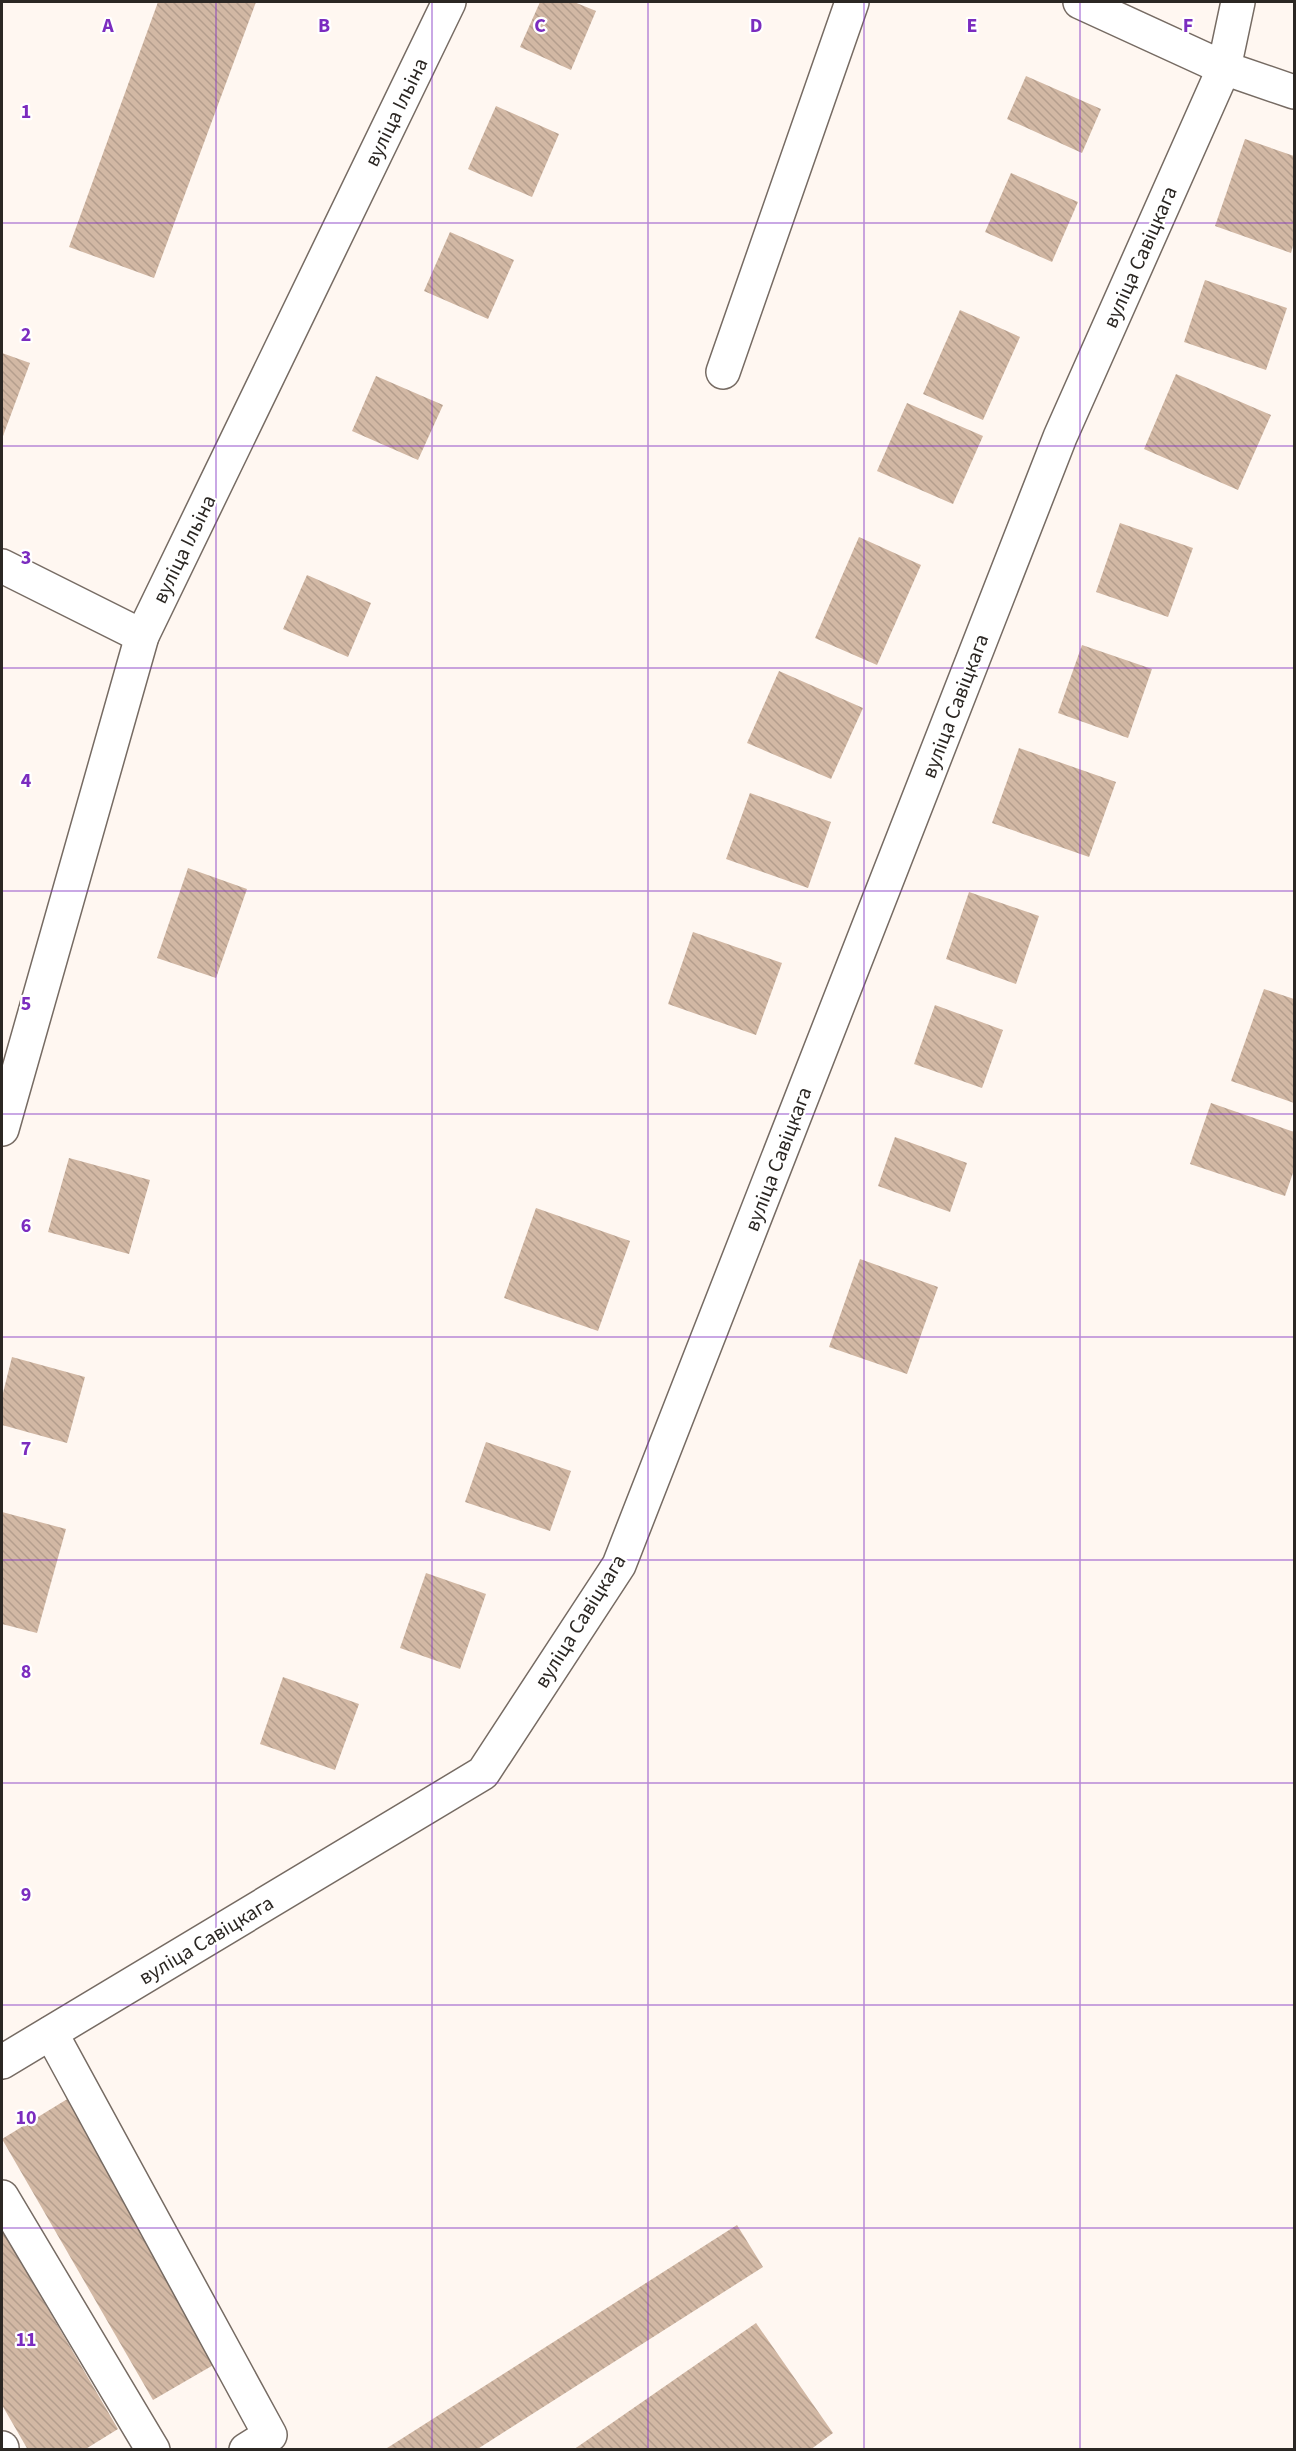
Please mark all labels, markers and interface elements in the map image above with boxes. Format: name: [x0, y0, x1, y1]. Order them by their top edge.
text: A: [101, 12, 114, 40]
text: B: [318, 12, 330, 40]
text: C: [534, 12, 546, 40]
text: D: [750, 12, 762, 40]
text: E: [967, 12, 977, 40]
text: F: [1183, 12, 1193, 40]
street label: вуліца Ільіна: [357, 53, 435, 171]
text: 1: [21, 98, 31, 126]
street label: вуліца Савіцкага: [1095, 181, 1185, 333]
text: 2: [21, 321, 31, 349]
street label: вуліца Ільіна: [145, 490, 223, 608]
text: 3: [21, 544, 31, 572]
street label: вуліца Савіцкага: [914, 629, 996, 783]
text: 4: [21, 767, 32, 795]
text: 5: [21, 990, 31, 1018]
street label: вуліца Савіцкага: [737, 1082, 819, 1236]
text: 6: [21, 1212, 31, 1240]
text: 7: [21, 1435, 31, 1463]
street label: вуліца Савіцкага: [527, 1548, 633, 1694]
text: 8: [21, 1658, 31, 1686]
text: 9: [21, 1881, 31, 1909]
street label: вуліца Савіцкага: [133, 1888, 279, 1992]
text: 10: [15, 2104, 37, 2132]
text: 11: [15, 2326, 37, 2354]

